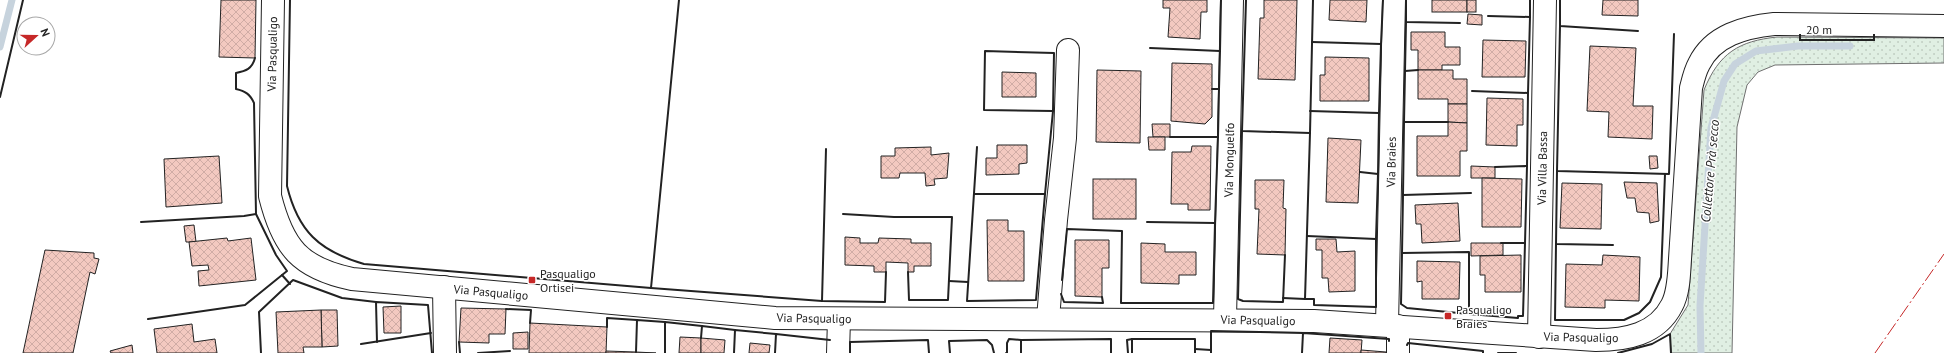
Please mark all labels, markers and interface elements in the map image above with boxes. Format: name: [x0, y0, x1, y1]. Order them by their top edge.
north arrow: [16, 16, 56, 56]
street label: Via Pasqualigo: [264, 16, 280, 93]
scale bar: [1800, 16, 1874, 42]
text: 20 m: [1806, 22, 1832, 37]
text: N: [38, 27, 53, 38]
water label: Collettore Prà secco: [1697, 118, 1723, 223]
street label: Via Monguelfo: [1221, 123, 1237, 198]
street label: Via Villa Bassa: [1534, 131, 1550, 206]
street label: Via Braies: [1383, 137, 1399, 188]
place label: Pasqualigo Ortisei: [540, 266, 596, 295]
marker: Pasqualigo Ortisei: [527, 275, 537, 285]
street label: Via Pasqualigo: [452, 281, 529, 303]
place label: Pasqualigo Braies: [1456, 302, 1512, 331]
street label: Via Pasqualigo: [775, 310, 852, 326]
marker: Pasqualigo Braies: [1443, 311, 1453, 321]
street label: Via Pasqualigo: [1219, 312, 1296, 328]
street label: Via Pasqualigo: [1542, 329, 1619, 345]

